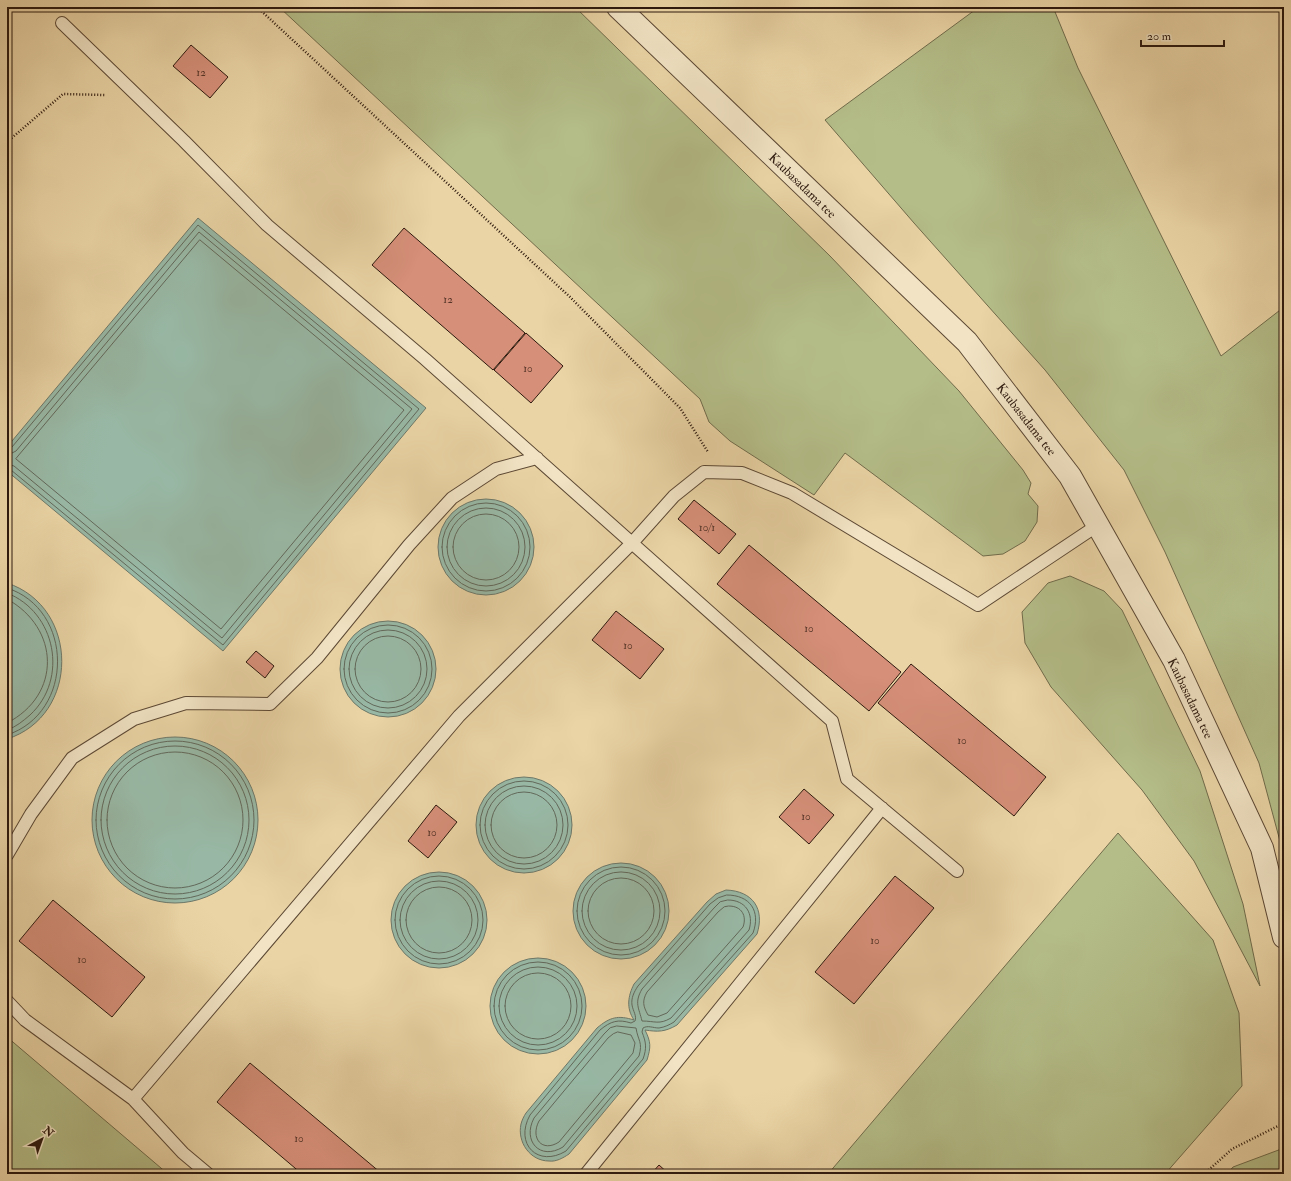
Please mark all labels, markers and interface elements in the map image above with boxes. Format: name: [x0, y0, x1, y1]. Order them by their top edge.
scale bar: [1141, 22, 1224, 48]
text: 20 m: [1147, 29, 1172, 44]
house number: 12: [196, 66, 206, 79]
street label: Kaubasadama tee: [765, 150, 840, 222]
house number: 12: [443, 293, 453, 306]
house number: 10: [523, 362, 533, 375]
street label: Kaubasadama tee: [993, 380, 1060, 460]
house number: 10/1: [699, 521, 715, 534]
house number: 10: [804, 622, 814, 635]
house number: 10: [623, 639, 633, 652]
street label: Kaubasadama tee: [1164, 656, 1217, 742]
house number: 10: [957, 734, 967, 747]
house number: 10: [801, 810, 811, 823]
house number: 10: [427, 826, 437, 839]
house number: 10: [870, 934, 880, 947]
house number: 10: [77, 953, 87, 966]
north arrow: [22, 1119, 62, 1159]
text: N: [39, 1123, 57, 1141]
house number: 10: [294, 1132, 304, 1145]

